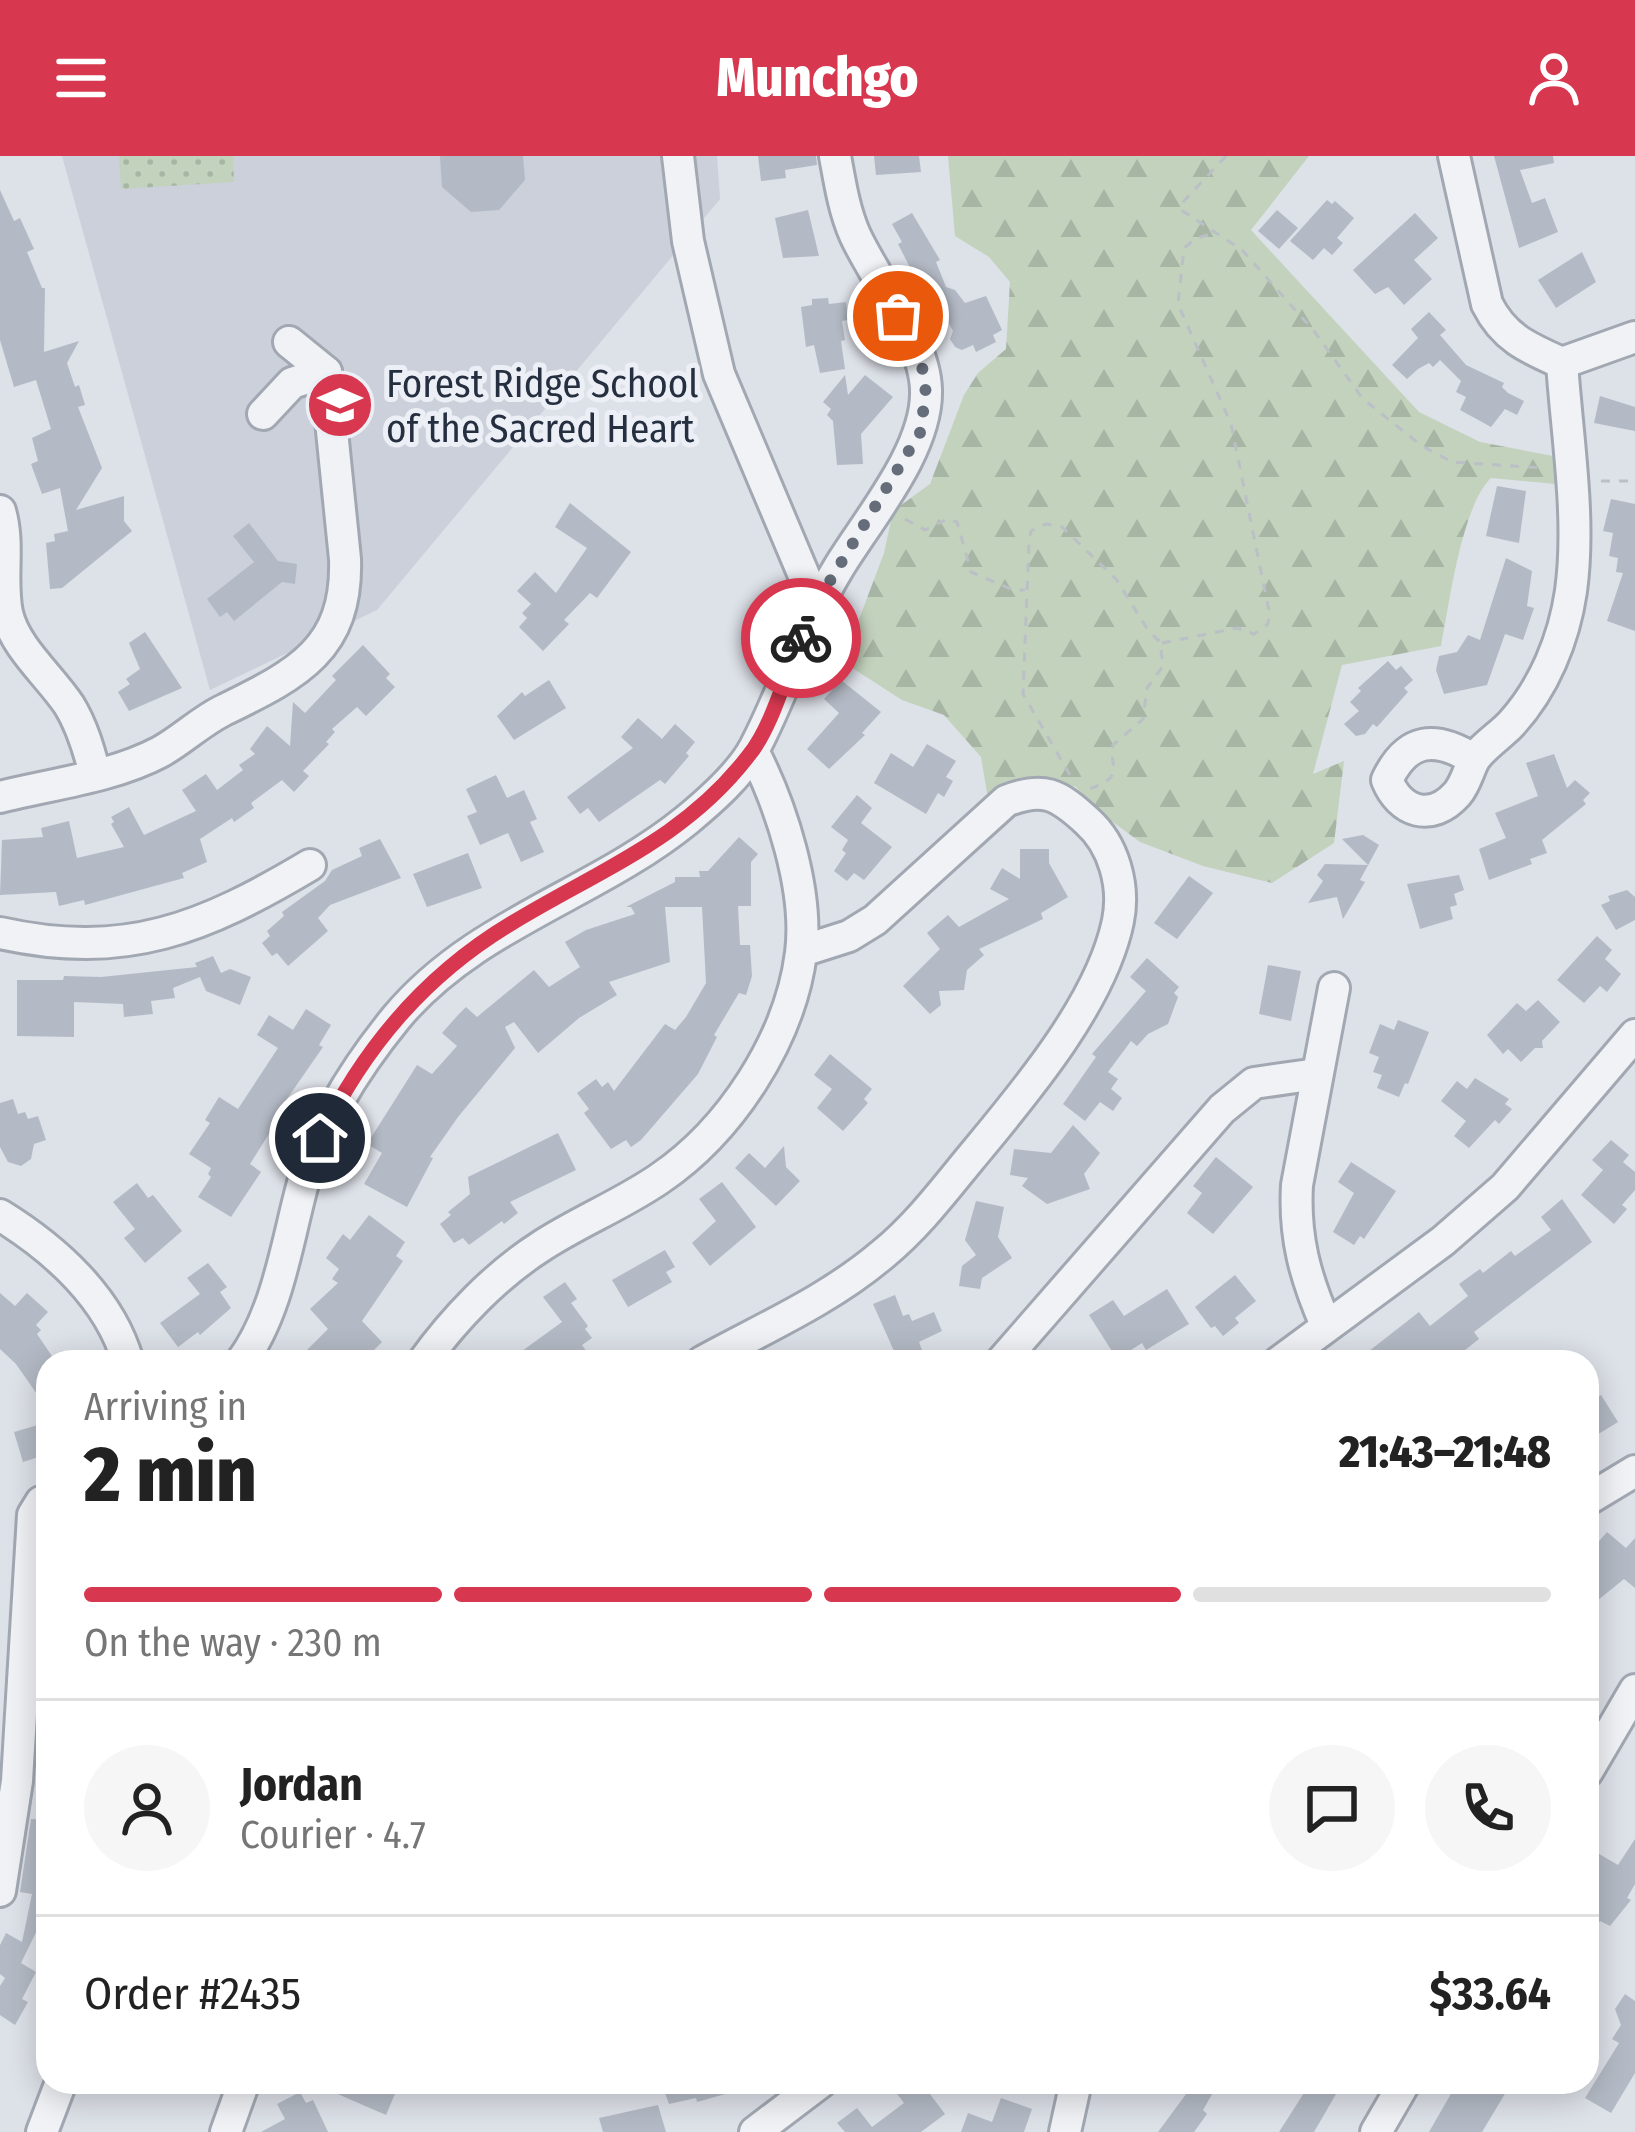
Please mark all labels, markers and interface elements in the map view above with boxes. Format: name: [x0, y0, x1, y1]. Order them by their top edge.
icon: menu: [48, 45, 114, 111]
icon: person: [1521, 45, 1587, 111]
text: Munchgo: [717, 46, 918, 110]
pin: [847, 265, 949, 367]
icon: bag: [865, 283, 931, 349]
place label: Forest Ridge School of the Sacred Heart: [386, 361, 699, 452]
school or university icon: Forest Ridge School of the Sacred Heart: [305, 370, 375, 440]
courier: [741, 578, 861, 698]
icon: bike: [768, 605, 834, 671]
pin: [269, 1087, 371, 1189]
icon: home: [287, 1105, 353, 1171]
text: Arriving in: [84, 1384, 247, 1430]
text: 21:43–21:48: [1339, 1425, 1551, 1479]
text: 2 min: [84, 1428, 257, 1522]
text: On the way · 230 m: [84, 1620, 382, 1666]
button: person: [84, 1745, 210, 1871]
button: chat: [1269, 1745, 1395, 1871]
button: phone: [1425, 1745, 1551, 1871]
text: Jordan: [240, 1758, 363, 1812]
text: Courier · 4.7: [240, 1812, 426, 1858]
text: Order #2435: [84, 1967, 301, 2021]
text: $33.64: [1429, 1967, 1551, 2021]

